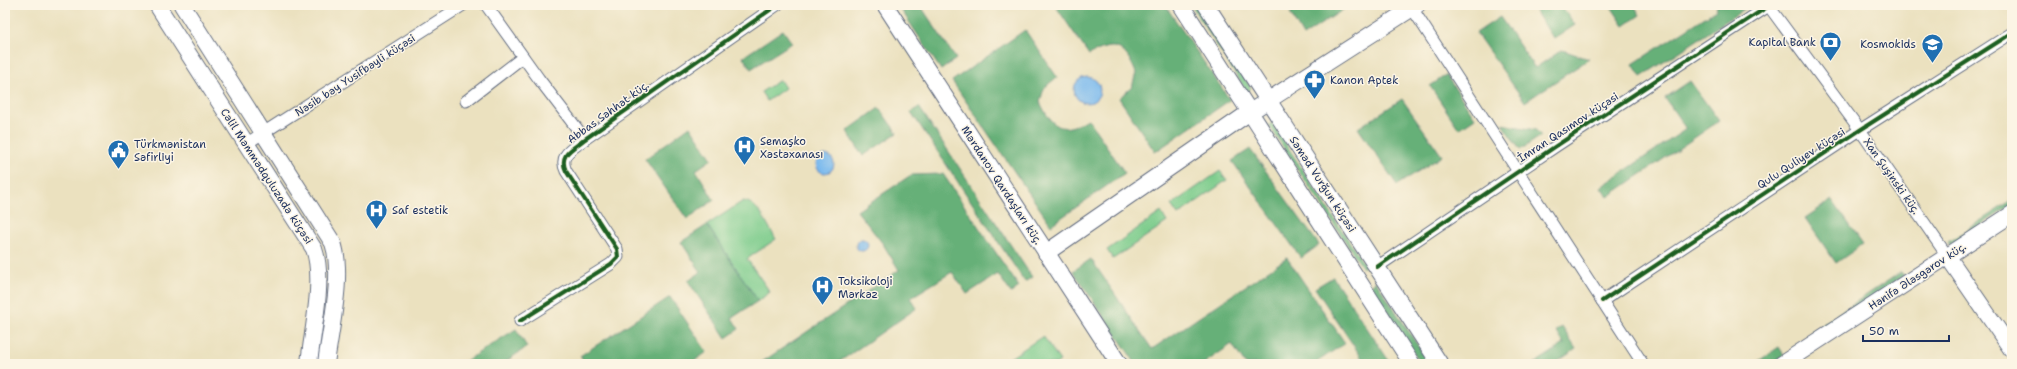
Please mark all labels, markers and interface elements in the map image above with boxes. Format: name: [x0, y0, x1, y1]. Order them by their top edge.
bank icon: Kapital Bank: [1818, 29, 1844, 62]
street label: Nəsib bəy Yusifbəyli küçəsi: [292, 31, 418, 120]
school or university icon: Kosmokids: [1919, 31, 1945, 64]
place label: Kapital Bank: [1749, 35, 1816, 50]
place label: Kosmokids: [1860, 37, 1916, 52]
pharmacy icon: Kanon Aptek: [1301, 67, 1327, 100]
place label: Kanon Aptek: [1330, 73, 1399, 88]
street label: Abbas Səhhət küç.: [564, 78, 652, 147]
street label: İmran Qasımov küçəsi: [1515, 89, 1622, 166]
street label: Cəlil Məmmədquluzadə küçəsi: [217, 106, 316, 247]
street label: Mərdanov Qardaşları küç.: [958, 123, 1046, 248]
street label: Qulu Quliyev küçəsi: [1754, 124, 1848, 193]
street label: Səməd Vurğun küçəsi: [1286, 133, 1359, 235]
hospital icon: Semaşko Xəstəxanası: [731, 134, 757, 167]
place label: Semaşko Xəstəxanası: [760, 134, 823, 162]
street label: Xan Şuşinski küç.: [1860, 135, 1924, 217]
public building icon: Türkmənistan Səfirliyi: [106, 137, 132, 170]
place label: Türkmənistan Səfirliyi: [134, 137, 206, 165]
hospital icon: Saf estetik: [363, 197, 389, 230]
place label: Saf estetik: [392, 203, 448, 218]
street label: Hənifə Ələsgərov küç.: [1865, 239, 1969, 314]
hospital icon: Toksikoloji Mərkəz: [810, 274, 836, 307]
place label: Toksikoloji Mərkəz: [838, 274, 893, 302]
scale bar: [1863, 317, 1949, 343]
text: 50 m: [1869, 323, 1899, 339]

